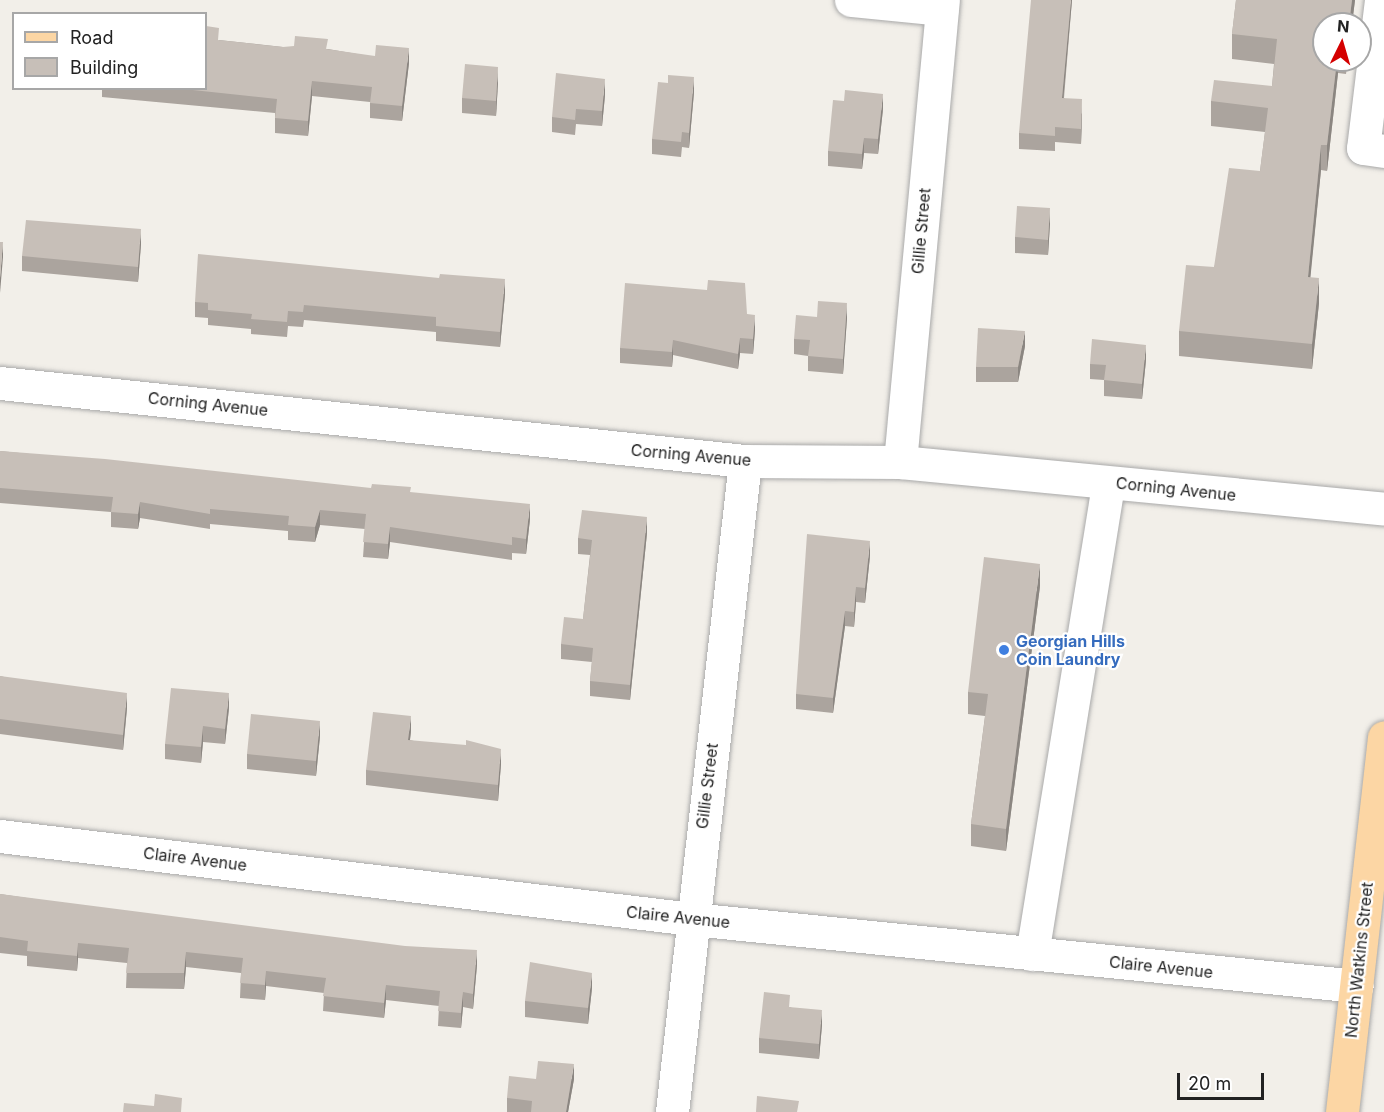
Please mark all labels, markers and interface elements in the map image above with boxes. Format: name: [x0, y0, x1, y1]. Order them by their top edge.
legend: [12, 12, 207, 90]
north arrow: [1312, 12, 1372, 72]
text: N: [1336, 16, 1350, 37]
text: Road: [70, 27, 113, 48]
text: Building: [70, 57, 138, 78]
street label: Gillie Street: [908, 187, 934, 275]
street label: Corning Avenue: [147, 388, 269, 420]
street label: Corning Avenue: [630, 440, 752, 470]
street label: Corning Avenue: [1115, 473, 1237, 505]
place label: Georgian Hills Coin Laundry: [1016, 631, 1125, 669]
marker: Georgian Hills Coin Laundry: [997, 643, 1011, 657]
street label: Gillie Street: [692, 742, 722, 830]
street label: Claire Avenue: [142, 843, 248, 875]
street label: North Watkins Street: [1341, 881, 1377, 1039]
street label: Claire Avenue: [625, 902, 731, 932]
street label: Claire Avenue: [1108, 952, 1214, 982]
scale bar: [1180, 1061, 1267, 1099]
text: 20 m: [1188, 1073, 1231, 1094]

